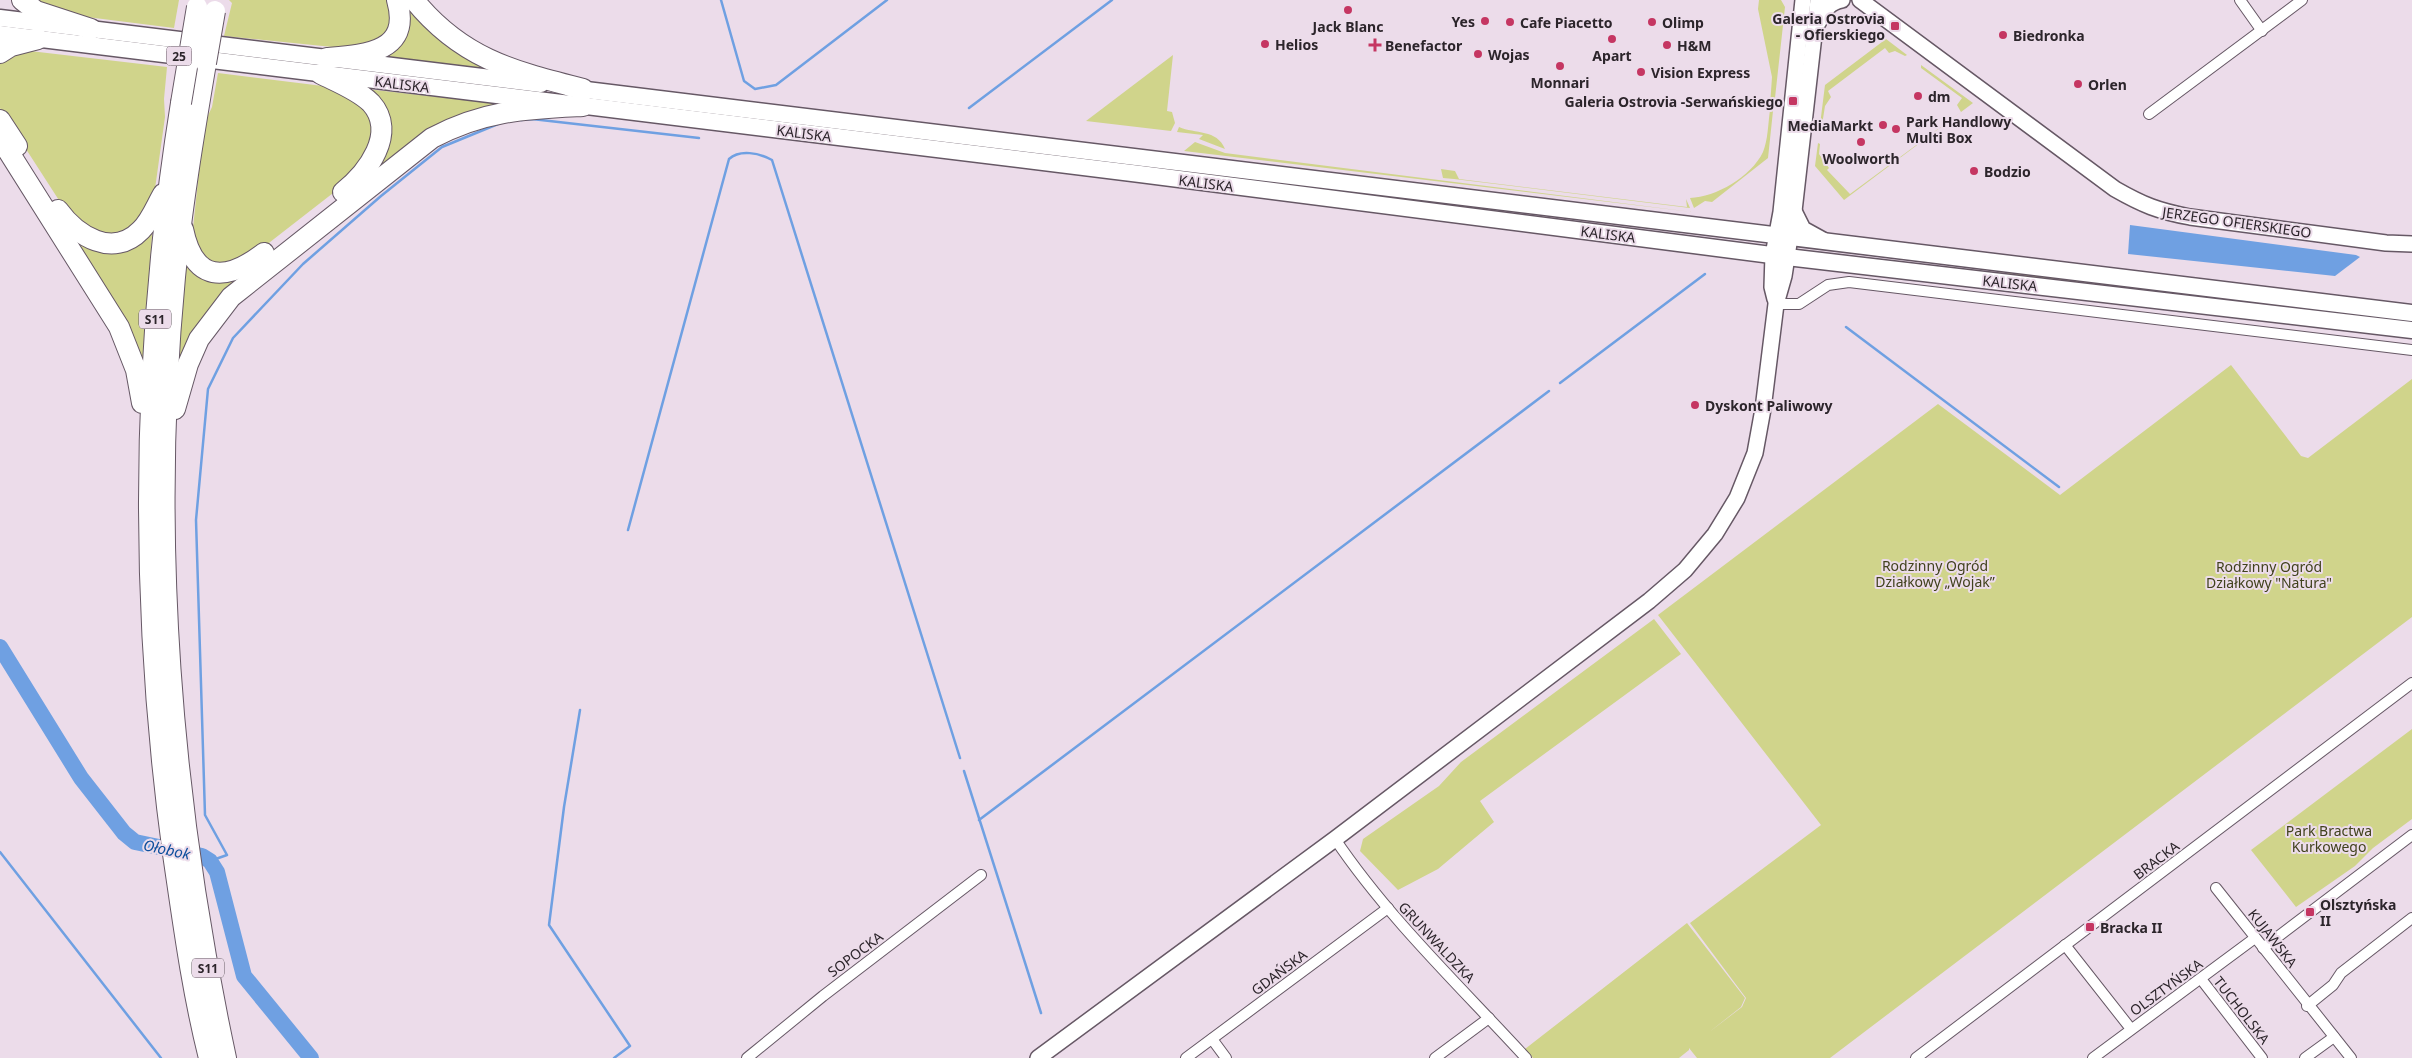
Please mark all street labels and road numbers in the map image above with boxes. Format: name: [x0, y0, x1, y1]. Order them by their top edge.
road number: 25: [166, 46, 192, 66]
street label: KALISKA: [374, 71, 430, 97]
street label: KALISKA: [776, 120, 832, 146]
street label: KALISKA: [1178, 170, 1234, 196]
street label: JERZEGO OFIERSKIEGO: [2159, 202, 2313, 242]
street label: KALISKA: [1580, 221, 1636, 247]
street label: KALISKA: [1982, 271, 2038, 295]
road number: S11: [139, 310, 171, 328]
street label: BRACKA: [2129, 836, 2183, 884]
street label: GRUNWALDZKA: [1395, 897, 1480, 987]
street label: KUJAWSKA: [2244, 905, 2302, 971]
street label: SOPOCKA: [824, 927, 887, 981]
street label: GDAŃSKA: [1247, 945, 1311, 999]
street label: OLSZTYŃSKA: [2126, 954, 2206, 1020]
road number: S11: [192, 958, 224, 978]
street label: TUCHOLSKA: [2210, 972, 2274, 1048]

